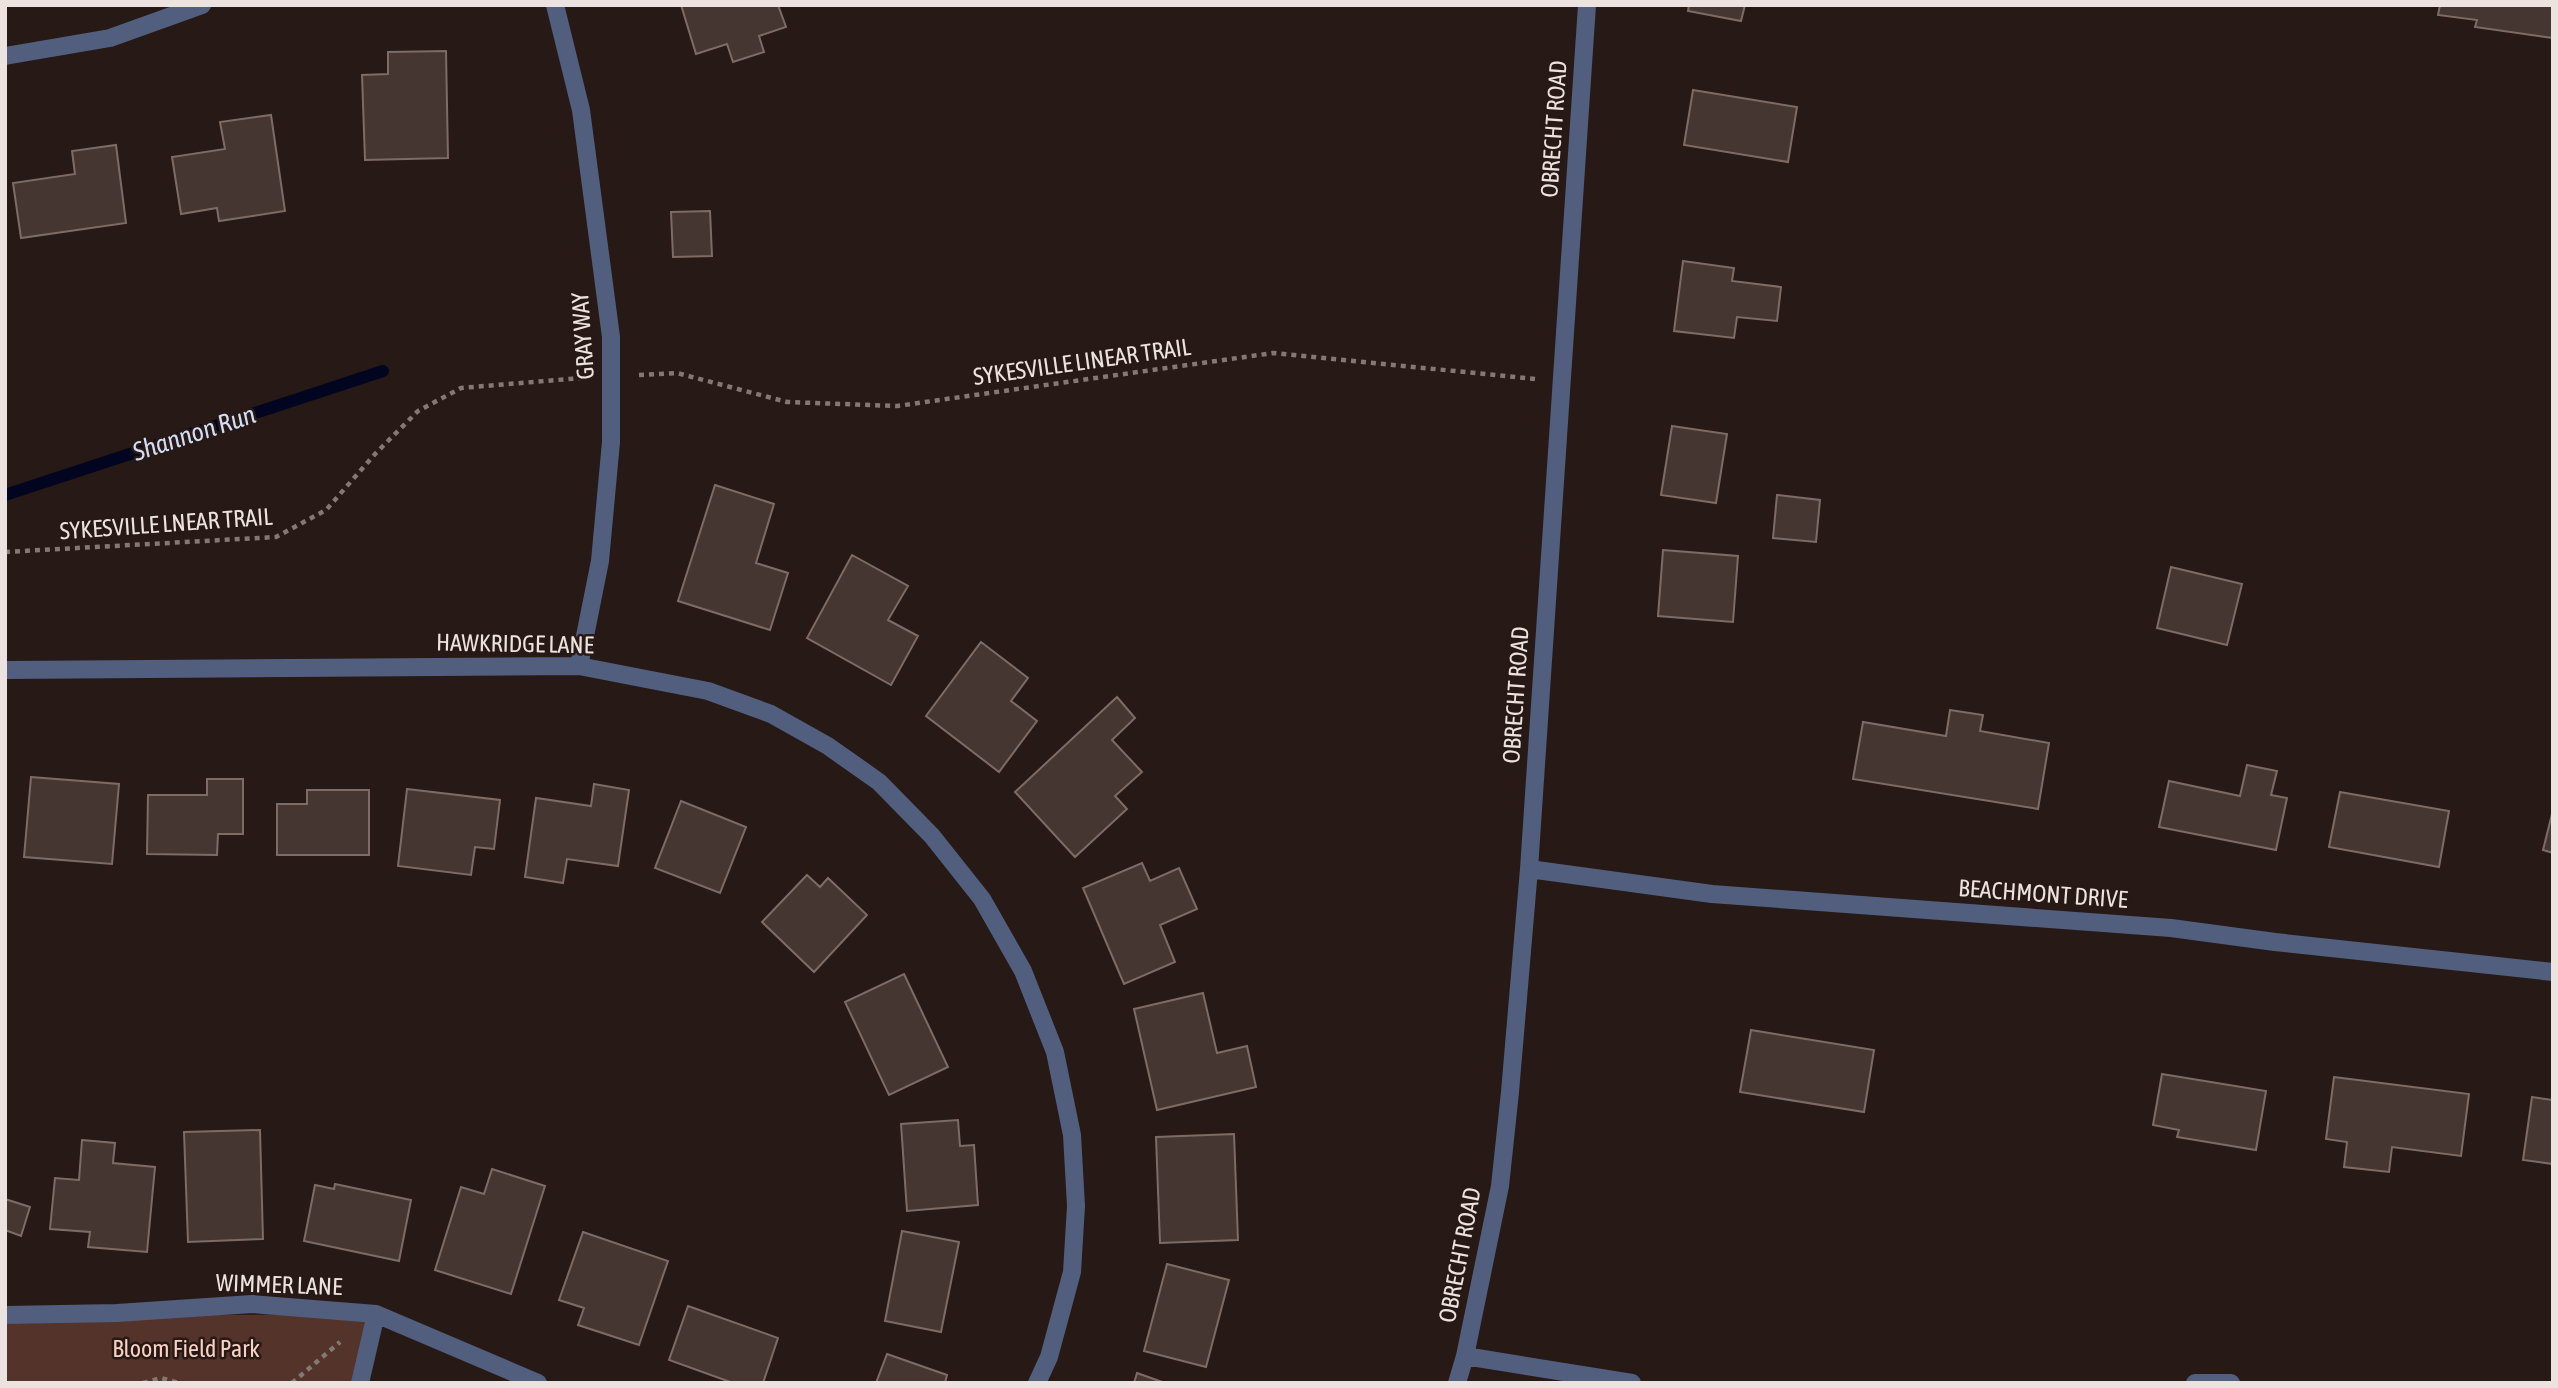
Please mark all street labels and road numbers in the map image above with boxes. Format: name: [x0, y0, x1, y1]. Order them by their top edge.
street label: OBRECHT ROAD: [1535, 60, 1572, 198]
street label: GRAY WAY: [566, 291, 599, 381]
street label: SYKESVILLE LINEAR TRAIL: [971, 333, 1193, 390]
street label: SYKESVILLE LNEAR TRAIL: [59, 503, 274, 544]
street label: OBRECHT ROAD: [1497, 626, 1534, 764]
street label: HAWKRIDGE LANE: [436, 629, 594, 658]
street label: BEACHMONT DRIVE: [1957, 874, 2129, 913]
street label: OBRECHT ROAD: [1433, 1185, 1486, 1325]
street label: WIMMER LANE: [215, 1269, 343, 1300]

